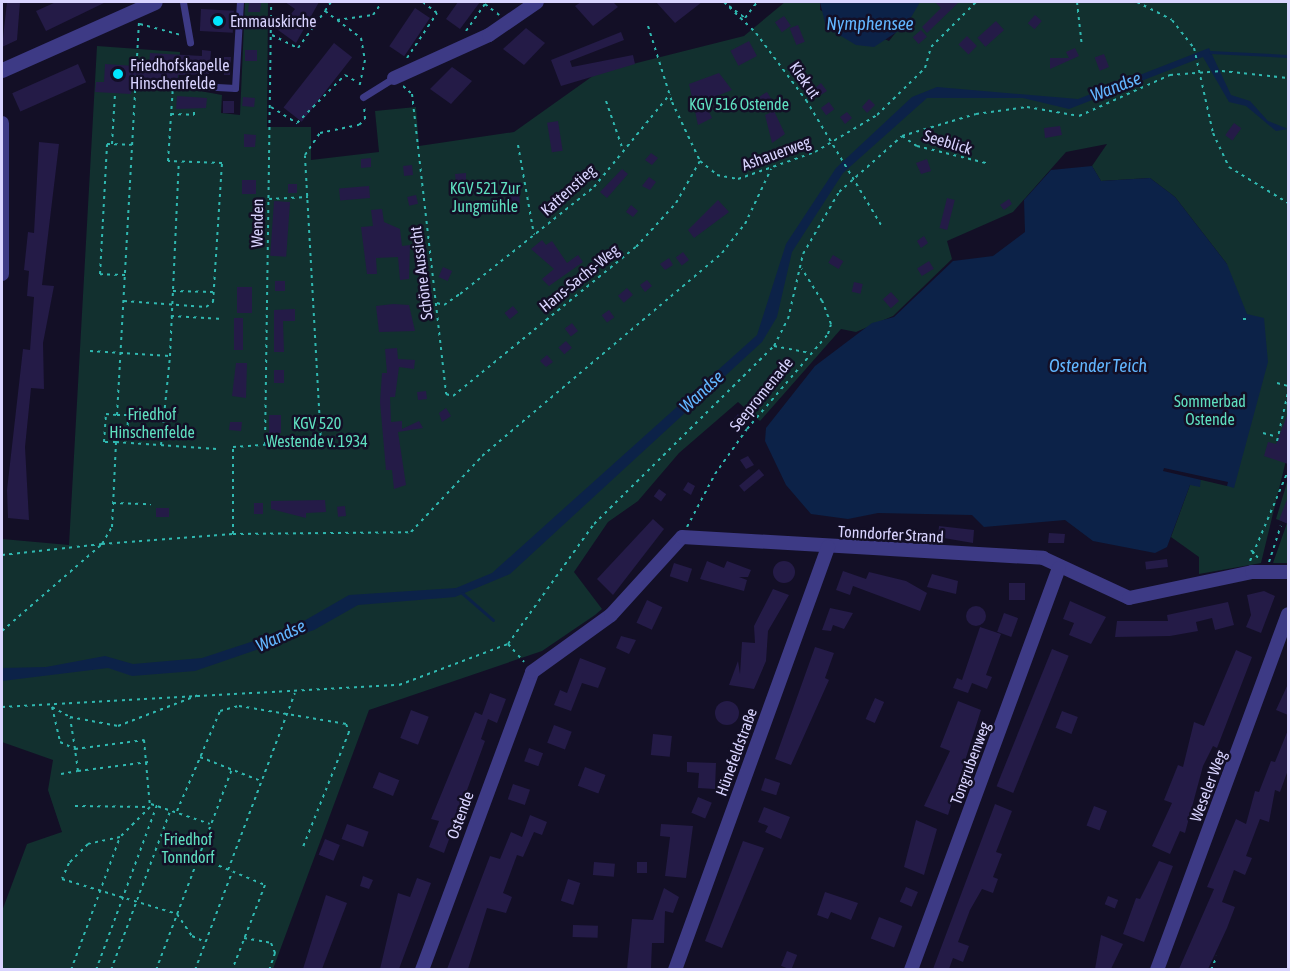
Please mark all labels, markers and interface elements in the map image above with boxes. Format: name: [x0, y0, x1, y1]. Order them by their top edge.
place label: Emmauskirche: [230, 11, 317, 31]
water label: Nymphensee: [826, 13, 914, 35]
marker: Emmauskirche: [211, 14, 225, 28]
place label: Friedhofskapelle Hinschenfelde: [130, 55, 230, 93]
street label: Kiek ut: [786, 58, 824, 102]
marker: Friedhofskapelle Hinschenfelde: [111, 67, 125, 81]
water label: Wandse: [1088, 67, 1144, 107]
park label: KGV 516 Ostende: [689, 94, 789, 114]
street label: Seeblick: [921, 126, 975, 158]
street label: Ashauerweg: [739, 132, 813, 174]
street label: Kattenstieg: [537, 160, 599, 220]
park label: KGV 521 Zur Jungmühle: [450, 178, 520, 216]
street label: Wenden: [247, 198, 267, 248]
street label: Schöne Aussicht: [406, 225, 436, 321]
street label: Hans-Sachs-Weg: [535, 240, 623, 316]
street label: Seepromenade: [725, 353, 797, 435]
water label: Ostender Teich: [1049, 355, 1147, 377]
water label: Wandse: [675, 366, 729, 418]
park label: Sommerbad Ostende: [1174, 391, 1246, 429]
park label: Friedhof Hinschenfelde: [109, 404, 195, 442]
park label: KGV 520 Westende v. 1934: [266, 413, 368, 451]
street label: Tonndorfer Strand: [838, 522, 944, 546]
water label: Wandse: [253, 615, 309, 657]
street label: Hünefeldstraße: [711, 705, 761, 799]
street label: Tongrubenweg: [946, 719, 994, 807]
street label: Weseler Weg: [1186, 748, 1230, 824]
street label: Ostende: [443, 789, 477, 841]
park label: Friedhof Tonndorf: [161, 829, 215, 867]

